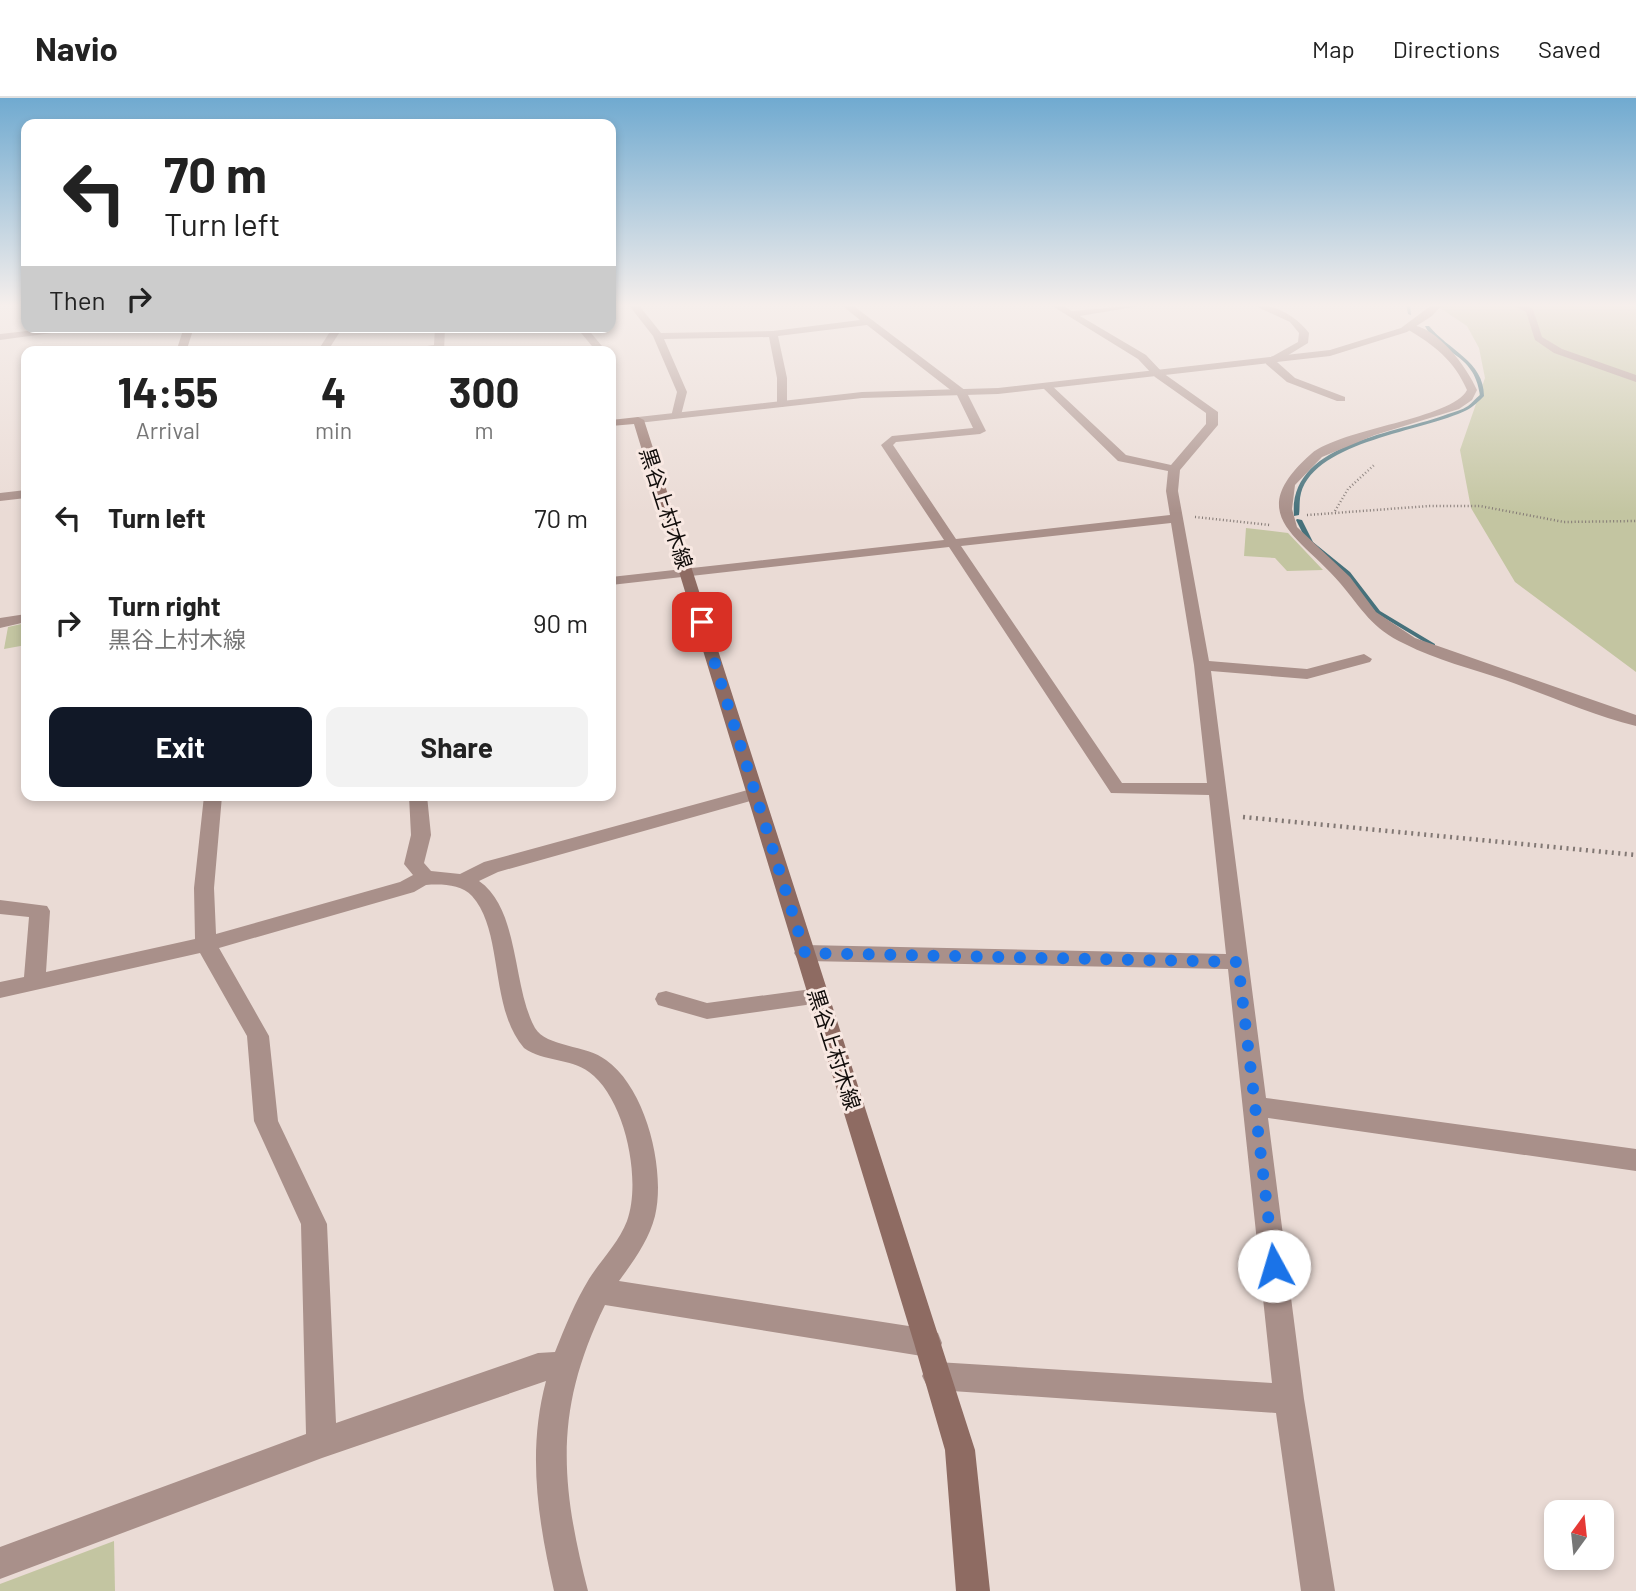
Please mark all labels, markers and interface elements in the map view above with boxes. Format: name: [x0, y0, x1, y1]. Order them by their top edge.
text: Navio: [35, 28, 118, 68]
text: Map: [1312, 34, 1355, 63]
text: Directions: [1393, 34, 1500, 63]
text: Saved: [1538, 34, 1601, 63]
text: 70 m: [164, 144, 267, 203]
icon: left: [49, 147, 140, 238]
text: Turn left: [164, 204, 281, 242]
icon: right: [120, 280, 158, 318]
text: Then: [49, 284, 106, 315]
text: 14:55: [118, 366, 218, 416]
text: 4: [321, 366, 346, 416]
text: 300: [449, 366, 519, 416]
text: Arrival: [136, 416, 200, 444]
text: min: [315, 416, 352, 444]
text: m: [475, 416, 494, 444]
street label: 黒谷上村木線: [636, 444, 698, 572]
icon: left: [49, 499, 87, 537]
text: Turn left: [108, 502, 206, 533]
text: 70 m: [534, 502, 588, 533]
text: Turn right: [108, 590, 221, 621]
pin: [672, 592, 732, 652]
icon: arrive: [683, 603, 721, 641]
icon: right: [49, 604, 87, 642]
text: 90 m: [533, 607, 588, 638]
text: 黒谷上村木線: [108, 625, 246, 653]
button: Exit: [49, 707, 312, 787]
button: Share: [326, 707, 588, 787]
street label: 黒谷上村木線: [804, 985, 866, 1113]
position arrow: [1237, 1229, 1311, 1303]
north arrow: [1544, 1500, 1614, 1570]
map controls: [1544, 1500, 1614, 1570]

